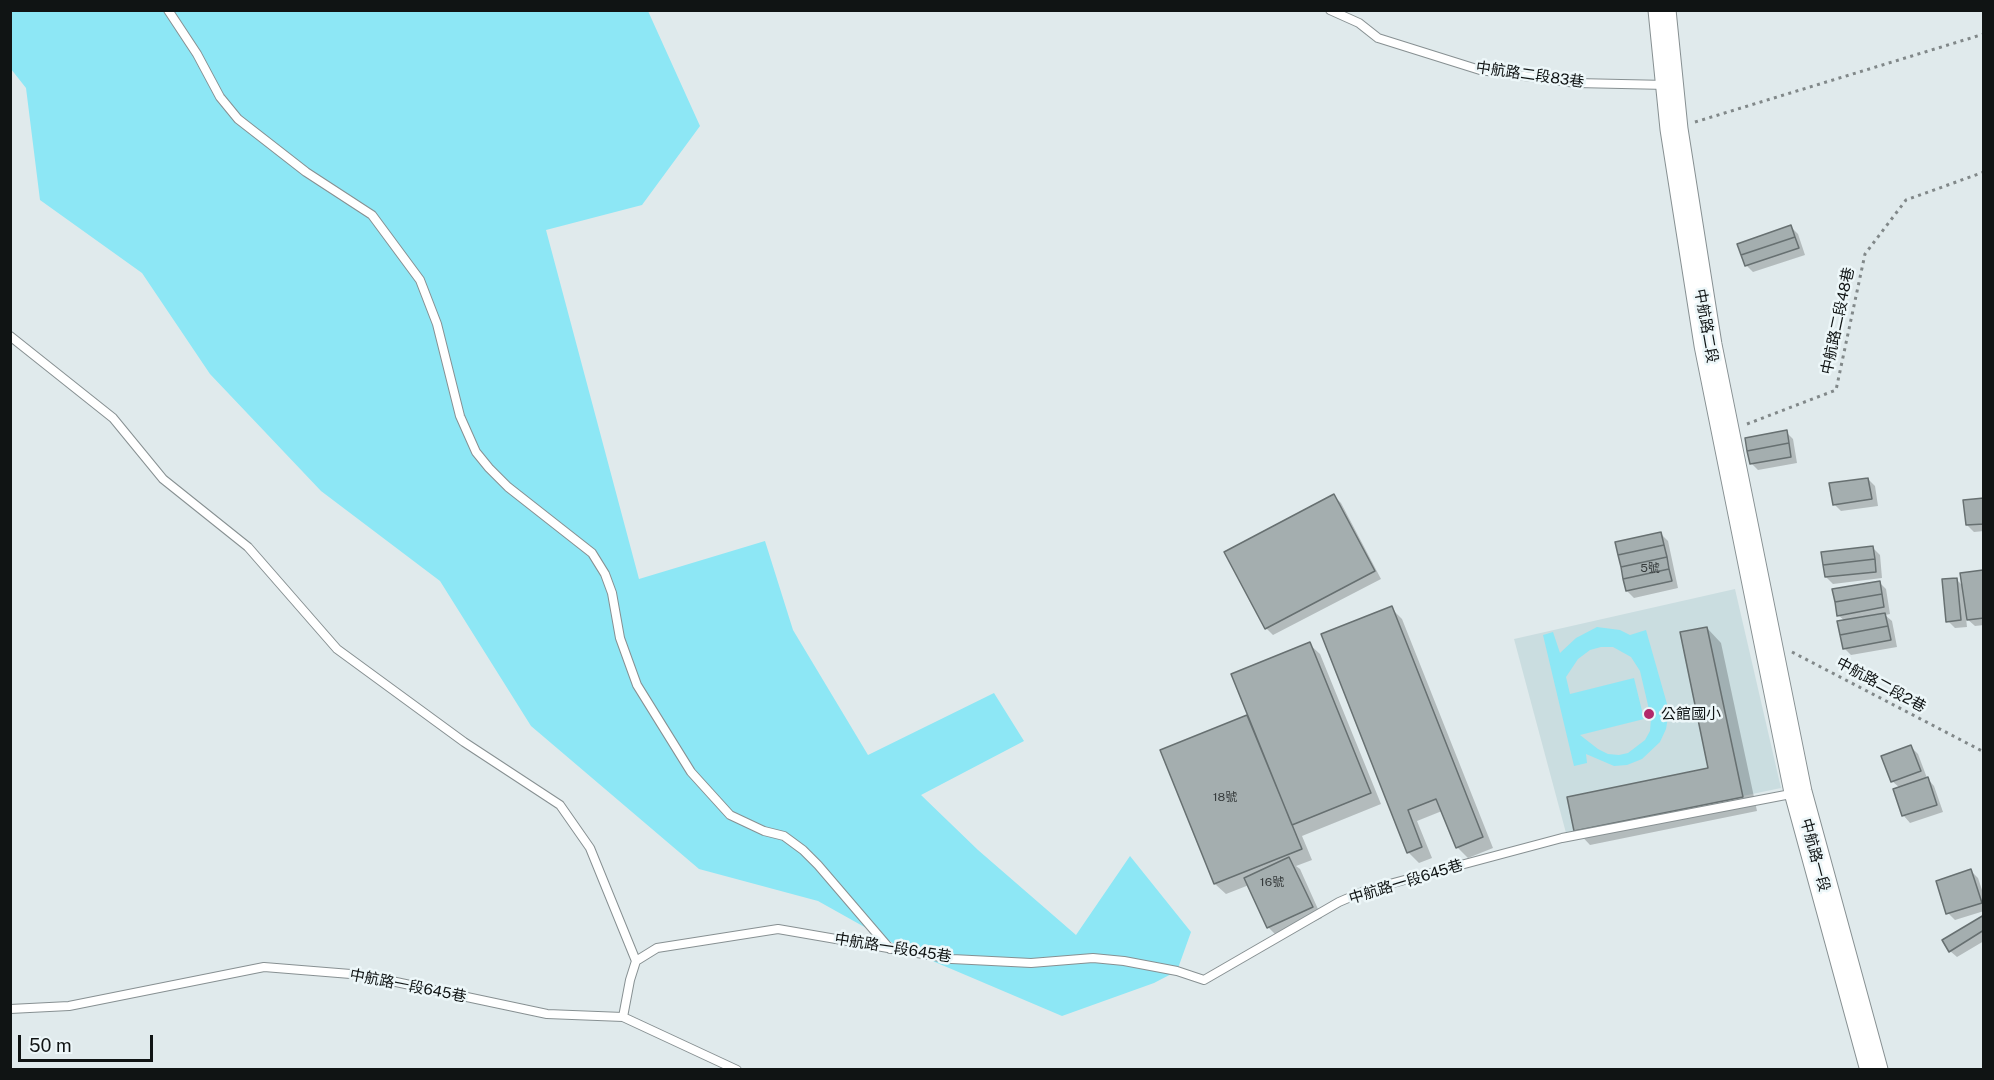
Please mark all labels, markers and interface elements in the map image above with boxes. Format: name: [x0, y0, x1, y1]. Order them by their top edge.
street label: 中航路二段83巷: [1475, 58, 1585, 92]
street label: 中航路二段48巷: [1818, 266, 1858, 376]
street label: 中航路二段: [1691, 288, 1721, 364]
house number: 5號: [1640, 561, 1660, 575]
street label: 中航路二段2巷: [1833, 654, 1929, 716]
place label: 公館國小: [1661, 705, 1721, 723]
marker: 公館國小: [1642, 707, 1656, 721]
house number: 18號: [1213, 790, 1237, 804]
street label: 中航路一段: [1797, 816, 1833, 894]
street label: 中航路一段645巷: [1347, 856, 1465, 908]
house number: 16號: [1260, 875, 1284, 889]
street label: 中航路一段645巷: [833, 930, 953, 966]
street label: 中航路一段645巷: [348, 966, 468, 1006]
scale bar: [21, 1023, 156, 1061]
text: 50 m: [29, 1035, 72, 1056]

